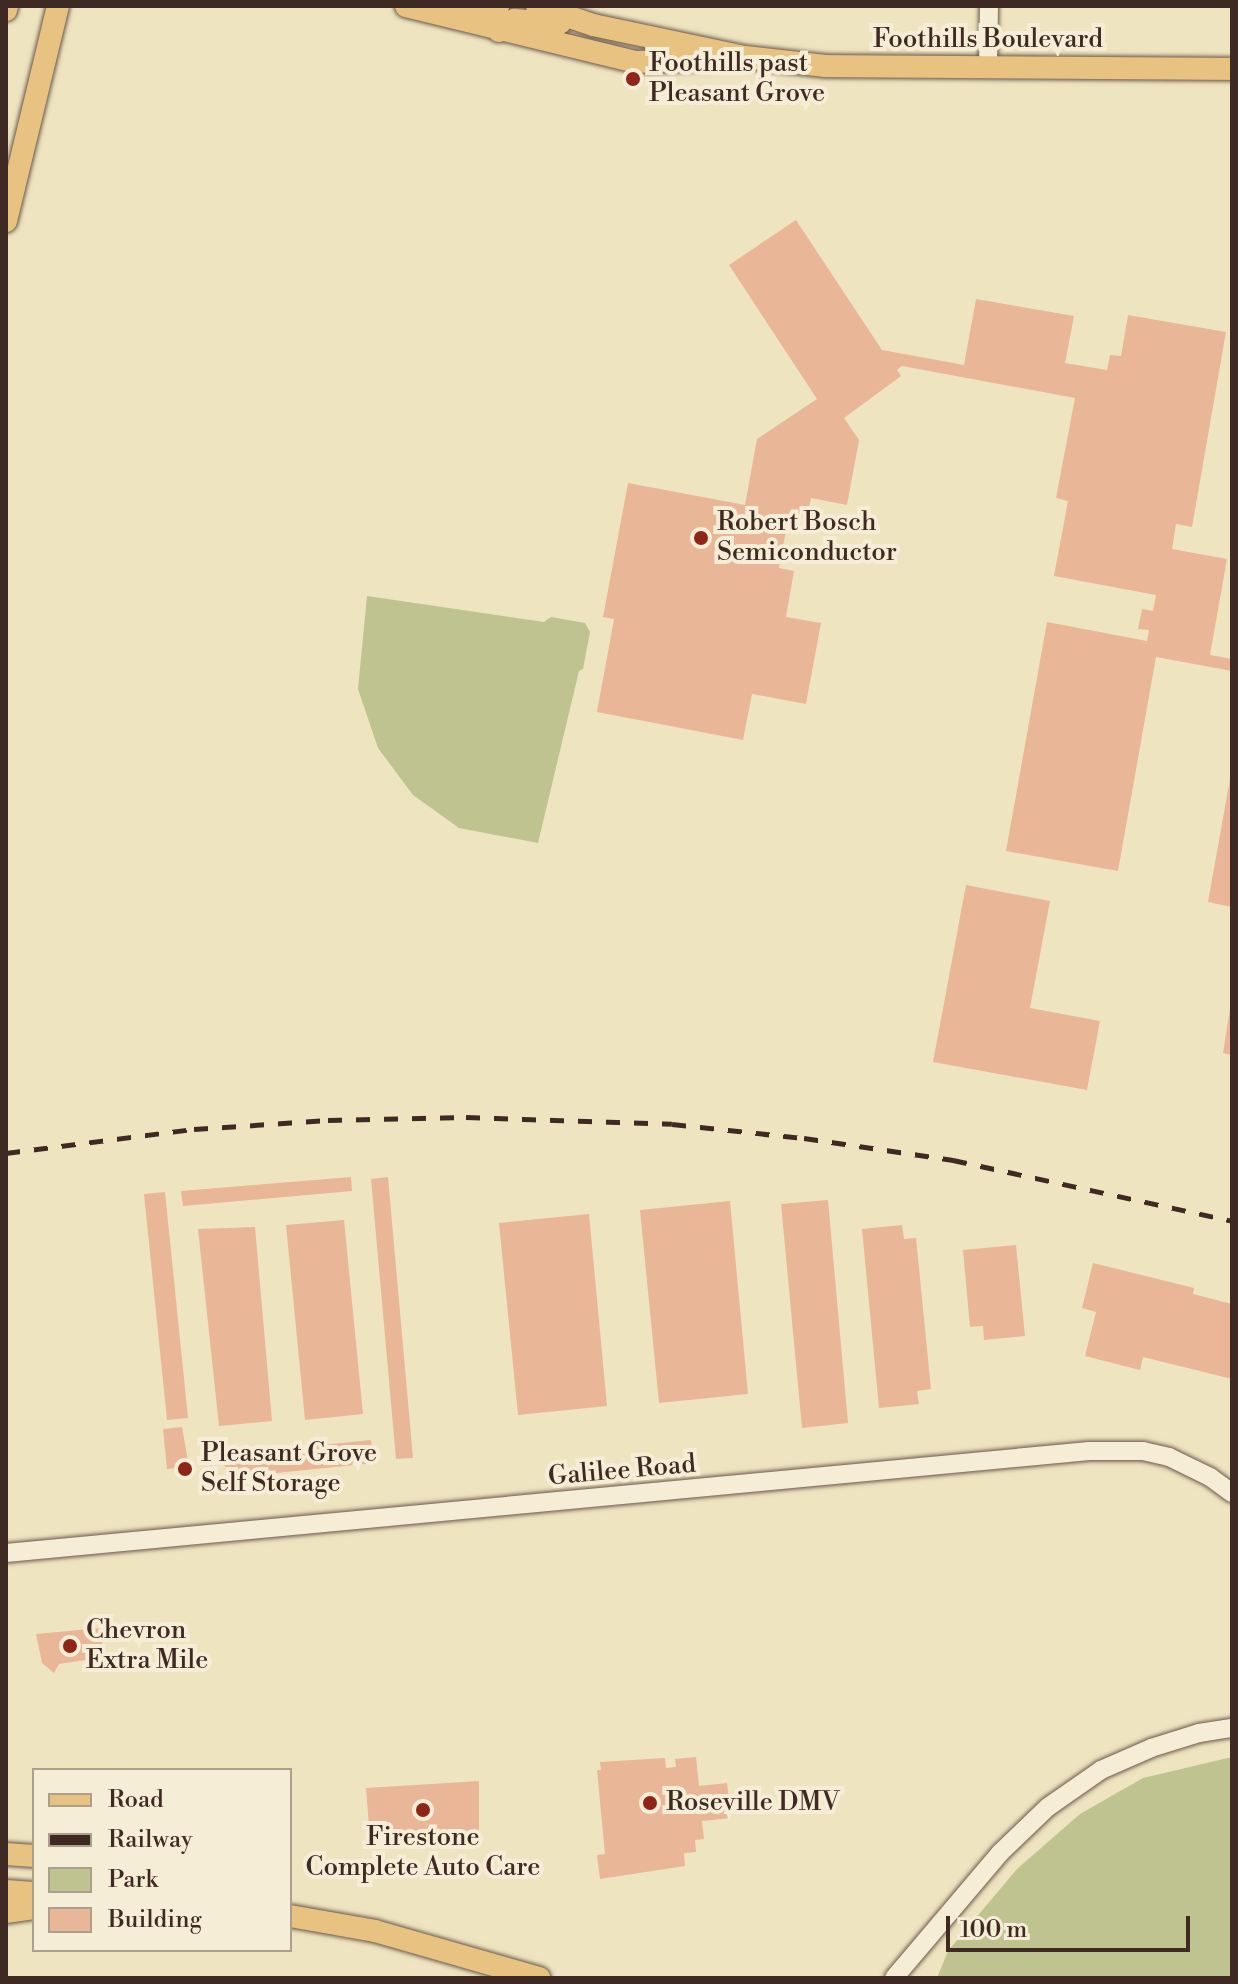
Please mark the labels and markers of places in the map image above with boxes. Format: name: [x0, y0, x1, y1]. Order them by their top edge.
place label: Foothills past Pleasant Grove: [649, 48, 825, 110]
marker: Foothills past Pleasant Grove: [624, 70, 642, 88]
place label: Robert Bosch Semiconductor: [717, 507, 897, 568]
marker: Robert Bosch Semiconductor: [692, 529, 710, 547]
place label: Pleasant Grove Self Storage: [201, 1438, 377, 1500]
marker: Pleasant Grove Self Storage: [176, 1460, 194, 1478]
place label: Chevron Extra Mile: [86, 1615, 208, 1676]
marker: Chevron Extra Mile: [61, 1637, 79, 1655]
place label: Roseville DMV: [666, 1787, 840, 1819]
marker: Roseville DMV: [641, 1794, 659, 1812]
marker: Firestone Complete Auto Care: [414, 1801, 432, 1819]
place label: Firestone Complete Auto Care: [306, 1822, 540, 1884]

